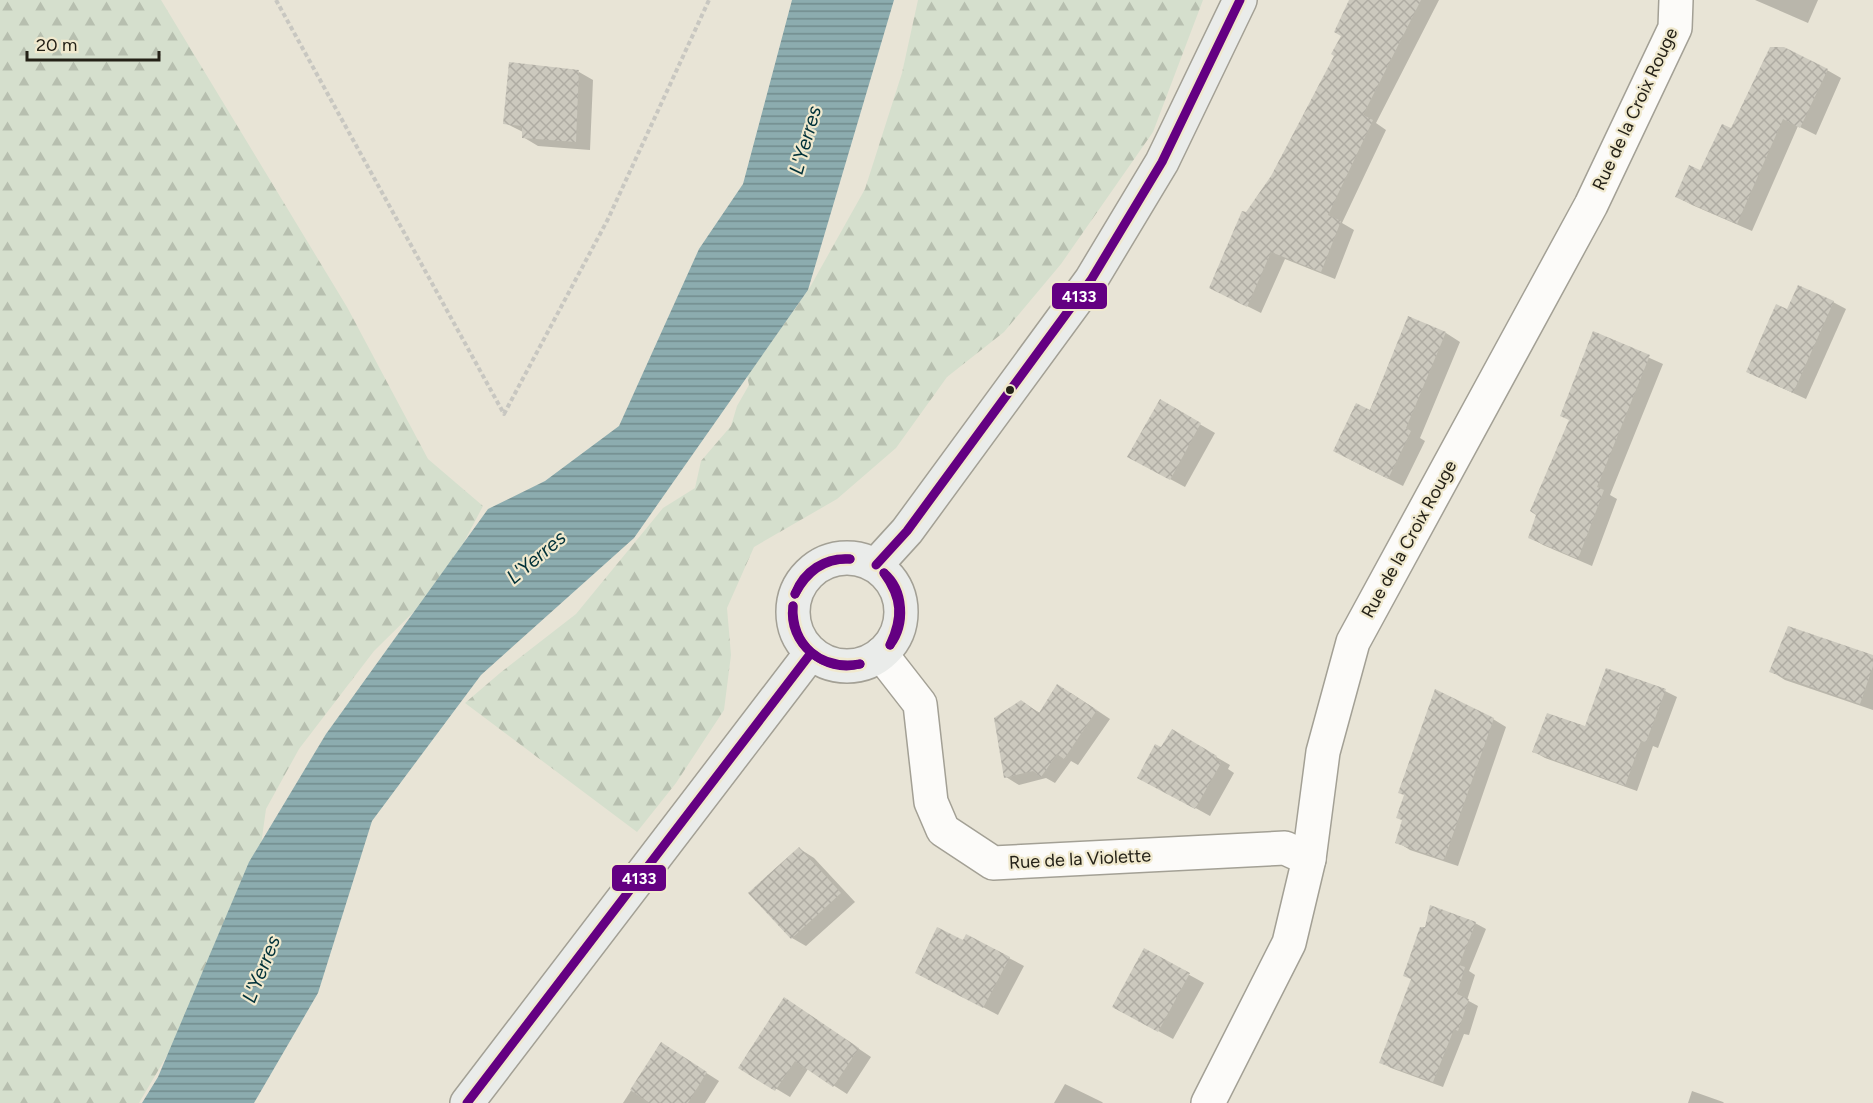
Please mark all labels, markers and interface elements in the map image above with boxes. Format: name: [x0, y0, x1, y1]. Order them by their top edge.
scale bar: [27, 24, 159, 62]
street label: Rue de la Croix Rouge: [1588, 24, 1682, 194]
text: 20 m: [36, 34, 77, 56]
water label: L'Yerres: [784, 102, 826, 177]
line badge: 4133: [1051, 282, 1108, 310]
text: 4133: [1062, 287, 1096, 306]
unlabelled marker: [1004, 384, 1016, 396]
street label: Rue de la Croix Rouge: [1357, 456, 1462, 622]
water label: L'Yerres: [501, 525, 571, 589]
street label: Rue de la Violette: [1008, 844, 1152, 874]
line badge: 4133: [611, 864, 667, 892]
text: 4133: [622, 869, 656, 888]
water label: L'Yerres: [237, 931, 285, 1006]

